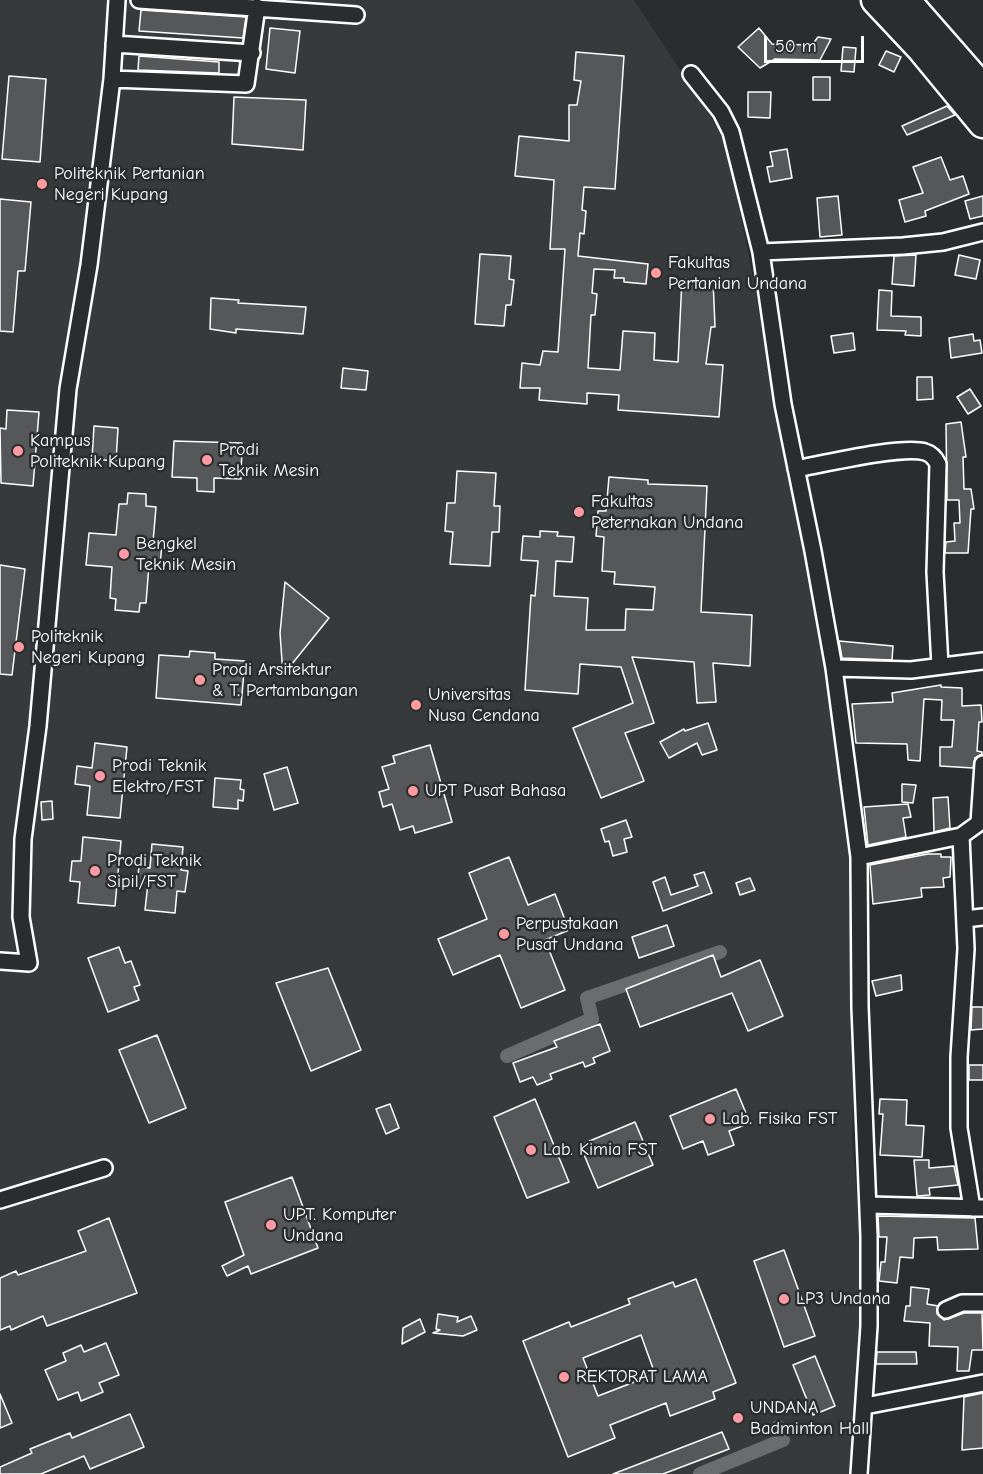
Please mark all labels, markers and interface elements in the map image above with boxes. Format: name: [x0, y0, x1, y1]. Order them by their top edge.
scale bar: [767, 24, 868, 62]
text: 50 m: [775, 36, 817, 57]
place label: Politeknik Pertanian Negeri Kupang: [54, 163, 205, 206]
marker: Politeknik Pertanian Negeri Kupang: [35, 177, 49, 191]
place label: Fakultas Pertanian Undana: [668, 252, 807, 294]
marker: Fakultas Pertanian Undana: [649, 266, 663, 280]
place label: Kampus Politeknik Kupang: [30, 430, 166, 472]
place label: Prodi Teknik Mesin: [219, 439, 319, 482]
marker: Kampus Politeknik Kupang: [11, 444, 25, 458]
marker: Prodi Teknik Mesin: [200, 453, 214, 467]
place label: Fakultas Peternakan Undana: [591, 491, 743, 534]
marker: Fakultas Peternakan Undana: [572, 505, 586, 519]
place label: Bengkel Teknik Mesin: [136, 533, 236, 576]
marker: Bengkel Teknik Mesin: [117, 547, 131, 561]
place label: Politeknik Negeri Kupang: [31, 626, 145, 668]
marker: Politeknik Negeri Kupang: [12, 640, 26, 654]
place label: Prodi Arsitektur & T. Pertambangan: [212, 659, 358, 702]
marker: Prodi Arsitektur & T. Pertambangan: [193, 673, 207, 687]
place label: Universitas Nusa Cendana: [428, 684, 540, 726]
marker: Universitas Nusa Cendana: [409, 698, 423, 712]
place label: Prodi Teknik Elektro/FST: [112, 755, 207, 798]
marker: Prodi Teknik Elektro/FST: [93, 769, 107, 783]
place label: UPT Pusat Bahasa: [425, 780, 566, 802]
marker: UPT Pusat Bahasa: [406, 784, 420, 798]
place label: Prodi Teknik Sipil/FST: [107, 850, 202, 892]
marker: Prodi Teknik Sipil/FST: [88, 864, 102, 878]
place label: Perpustakaan Pusat Undana: [516, 913, 624, 956]
marker: Perpustakaan Pusat Undana: [497, 927, 511, 941]
place label: Lab. Fisika FST: [722, 1108, 837, 1130]
marker: Lab. Fisika FST: [703, 1112, 717, 1126]
place label: Lab. Kimia FST: [543, 1139, 657, 1161]
marker: Lab. Kimia FST: [524, 1143, 538, 1157]
place label: UPT. Komputer Undana: [283, 1204, 396, 1246]
marker: UPT. Komputer Undana: [264, 1218, 278, 1232]
place label: LP3 Undana: [796, 1288, 891, 1310]
marker: LP3 Undana: [777, 1292, 791, 1306]
place label: REKTORAT LAMA: [576, 1366, 708, 1388]
marker: REKTORAT LAMA: [557, 1370, 571, 1384]
place label: UNDANA Badminton Hall: [750, 1397, 869, 1440]
marker: UNDANA Badminton Hall: [731, 1411, 745, 1425]

